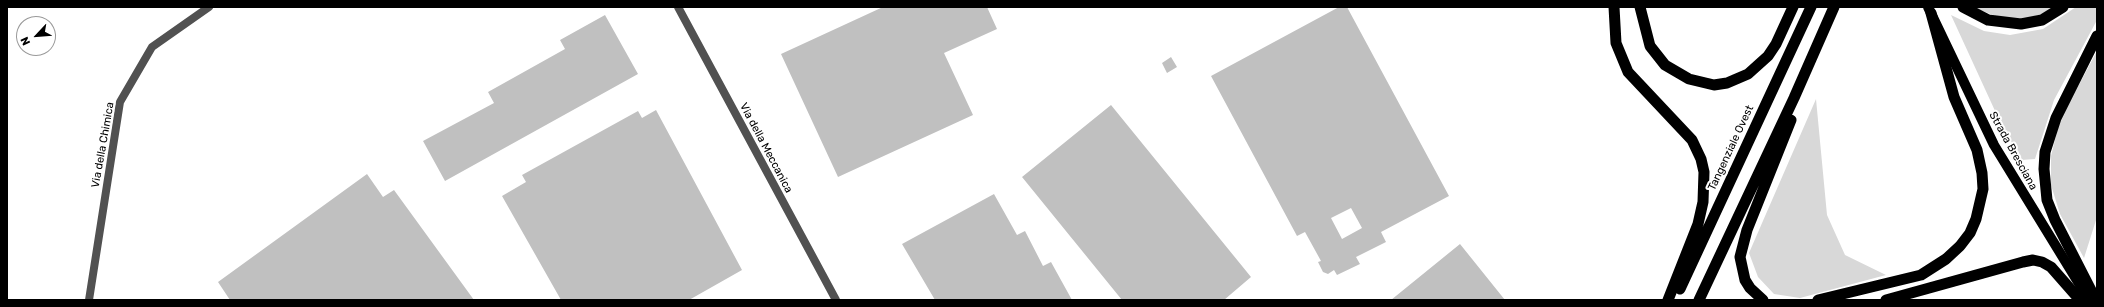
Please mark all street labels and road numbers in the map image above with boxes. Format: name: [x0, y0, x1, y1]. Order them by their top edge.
street label: Via della Chimica: [89, 101, 117, 189]
street label: Via della Meccanica: [737, 101, 795, 195]
street label: Tangenziale Ovest: [1705, 103, 1757, 193]
street label: Strada Bresciana: [1986, 110, 2040, 192]

